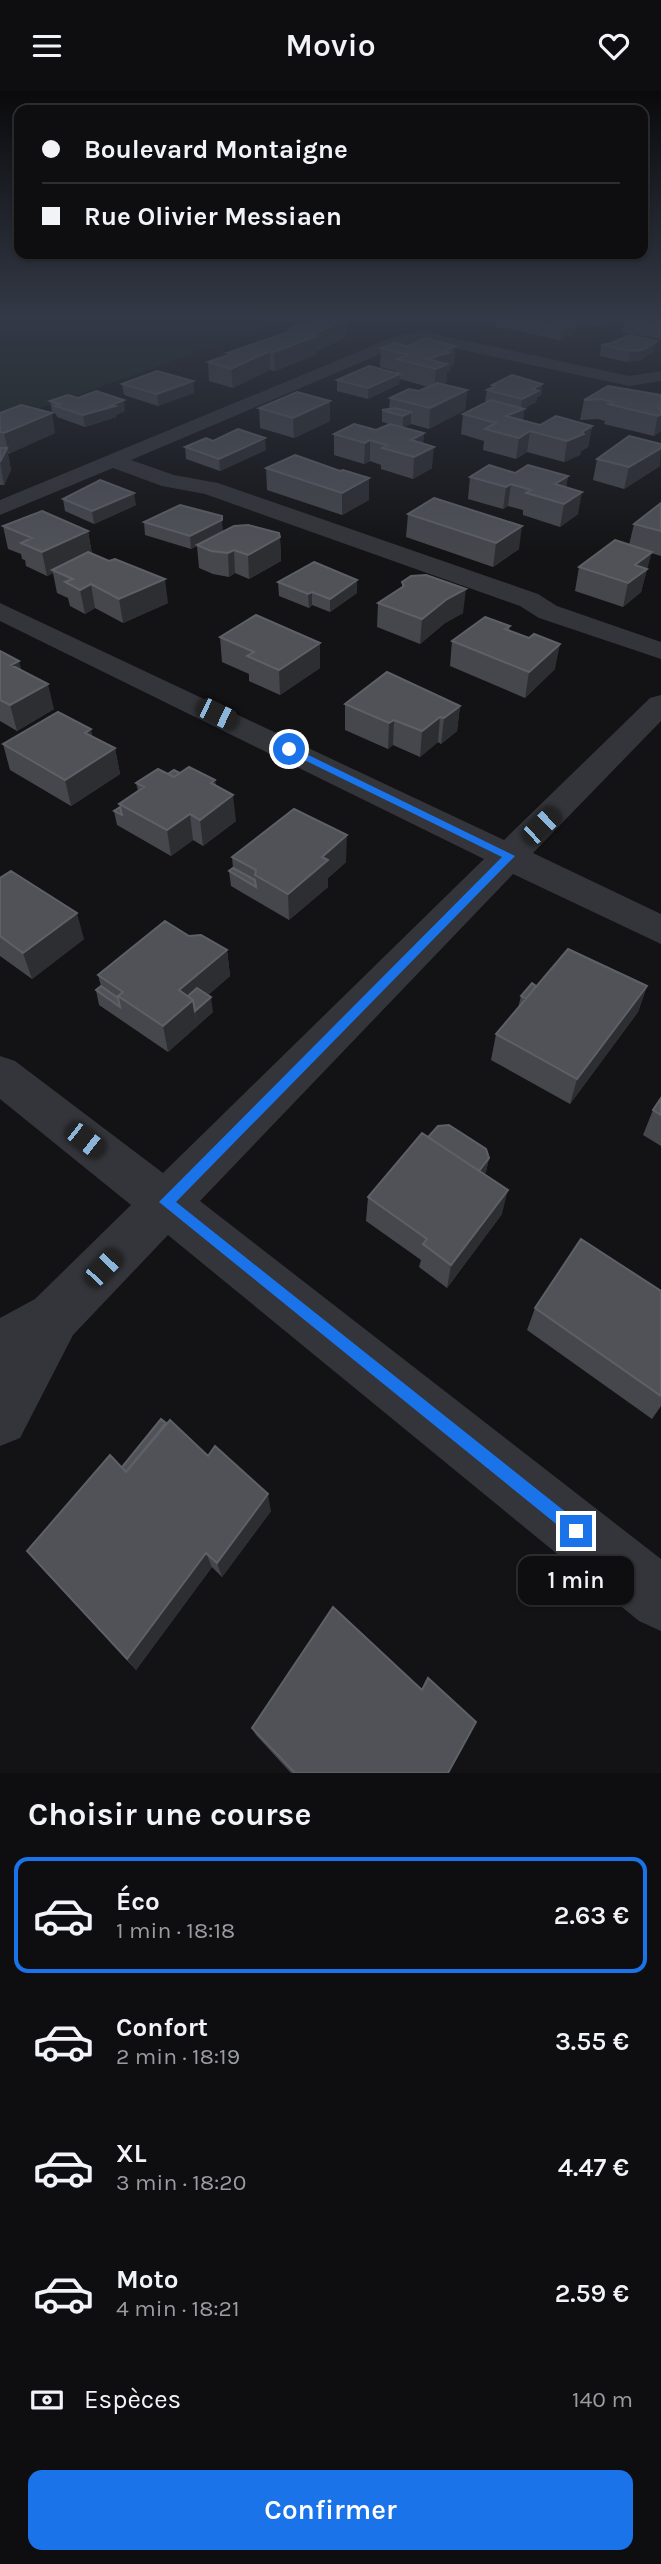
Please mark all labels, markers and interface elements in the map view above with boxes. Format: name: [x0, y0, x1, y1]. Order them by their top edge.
icon: menu: [28, 27, 66, 65]
text: Movio: [285, 27, 376, 64]
icon: heart: [595, 27, 633, 65]
text: Boulevard Montaigne: [84, 134, 348, 165]
text: Rue Olivier Messiaen: [84, 201, 342, 232]
car: [194, 695, 241, 733]
route start: [273, 733, 305, 765]
car: [519, 804, 564, 848]
car: [62, 1119, 109, 1161]
car: [81, 1246, 126, 1290]
route end: [560, 1515, 592, 1547]
callout: 1 min: [518, 1555, 634, 1605]
text: 1 min: [547, 1567, 605, 1594]
text: Choisir une course: [28, 1796, 311, 1833]
icon: car: [32, 1884, 95, 1947]
text: Éco: [116, 1886, 160, 1917]
text: 2.63 €: [554, 1900, 629, 1931]
text: 1 min · 18:18: [116, 1917, 235, 1944]
icon: car: [32, 2010, 95, 2073]
text: Confort: [116, 2012, 208, 2043]
text: 3.55 €: [555, 2026, 629, 2057]
text: 2 min · 18:19: [116, 2043, 240, 2070]
icon: car: [32, 2136, 95, 2199]
text: XL: [116, 2138, 147, 2169]
text: 4.47 €: [558, 2152, 629, 2183]
text: 3 min · 18:20: [116, 2169, 246, 2196]
icon: car: [32, 2262, 95, 2325]
text: Moto: [116, 2264, 178, 2295]
text: 2.59 €: [555, 2278, 629, 2309]
text: 4 min · 18:21: [116, 2295, 240, 2322]
icon: cash: [28, 2381, 66, 2419]
text: Espèces: [84, 2384, 181, 2415]
text: 140 m: [572, 2386, 633, 2413]
button: Confirmer: [28, 2470, 633, 2550]

